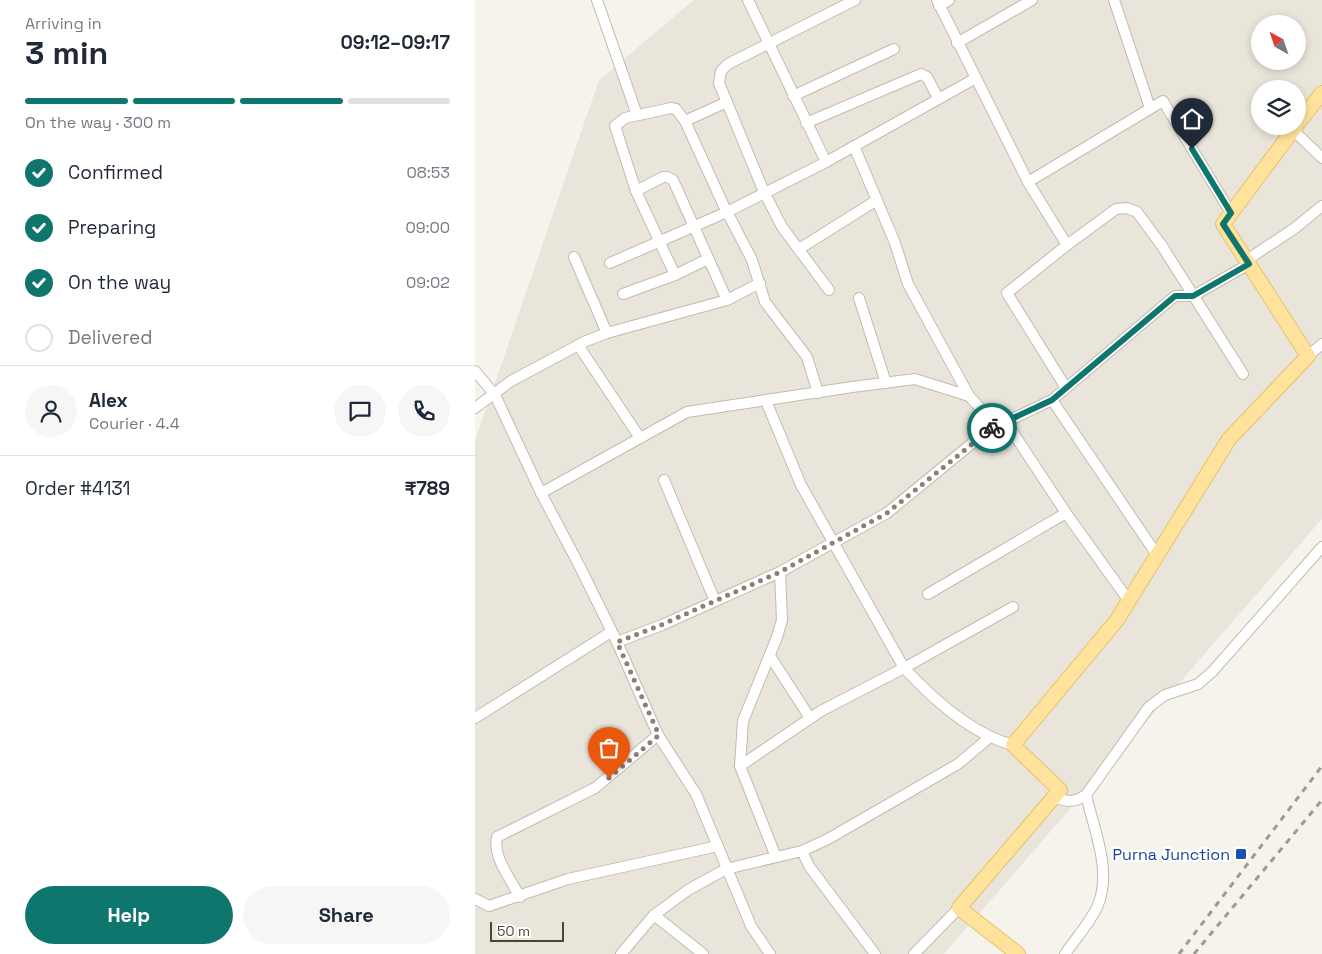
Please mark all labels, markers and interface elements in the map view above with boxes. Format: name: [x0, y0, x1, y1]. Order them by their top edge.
text: Arriving in: [25, 13, 102, 34]
north arrow: [1251, 15, 1306, 70]
map controls: [1251, 15, 1306, 135]
text: 09:12–09:17: [340, 30, 450, 55]
text: 3 min: [25, 33, 108, 73]
button: layers: [1251, 80, 1306, 135]
pin: [1171, 98, 1213, 149]
icon: home: [1178, 105, 1206, 133]
text: On the way · 300 m: [25, 112, 171, 133]
icon: check: [25, 159, 53, 187]
text: Confirmed: [68, 160, 163, 185]
text: 08:53: [406, 162, 450, 183]
icon: check: [25, 214, 53, 242]
text: Preparing: [68, 215, 156, 240]
text: 09:00: [405, 217, 450, 238]
icon: check: [25, 269, 53, 297]
text: On the way: [68, 270, 171, 295]
text: 09:02: [406, 272, 450, 293]
text: Delivered: [68, 325, 153, 350]
button: person: [25, 385, 77, 437]
button: chat: [334, 385, 386, 437]
button: phone: [398, 385, 450, 437]
text: Alex: [89, 388, 128, 413]
courier: [967, 403, 1017, 453]
text: Courier · 4.4: [89, 413, 180, 434]
icon: bike: [978, 414, 1006, 442]
text: Order #4131: [25, 476, 131, 501]
text: ₹789: [405, 476, 450, 501]
pin: [588, 727, 630, 778]
icon: bag: [595, 734, 623, 762]
place label: Purna Junction: [1113, 844, 1230, 865]
marker: Purna Junction: [1234, 847, 1248, 861]
button: Help: [25, 886, 233, 944]
button: Share: [243, 886, 450, 944]
scale bar: [490, 919, 564, 942]
text: 50 m: [497, 922, 530, 940]

